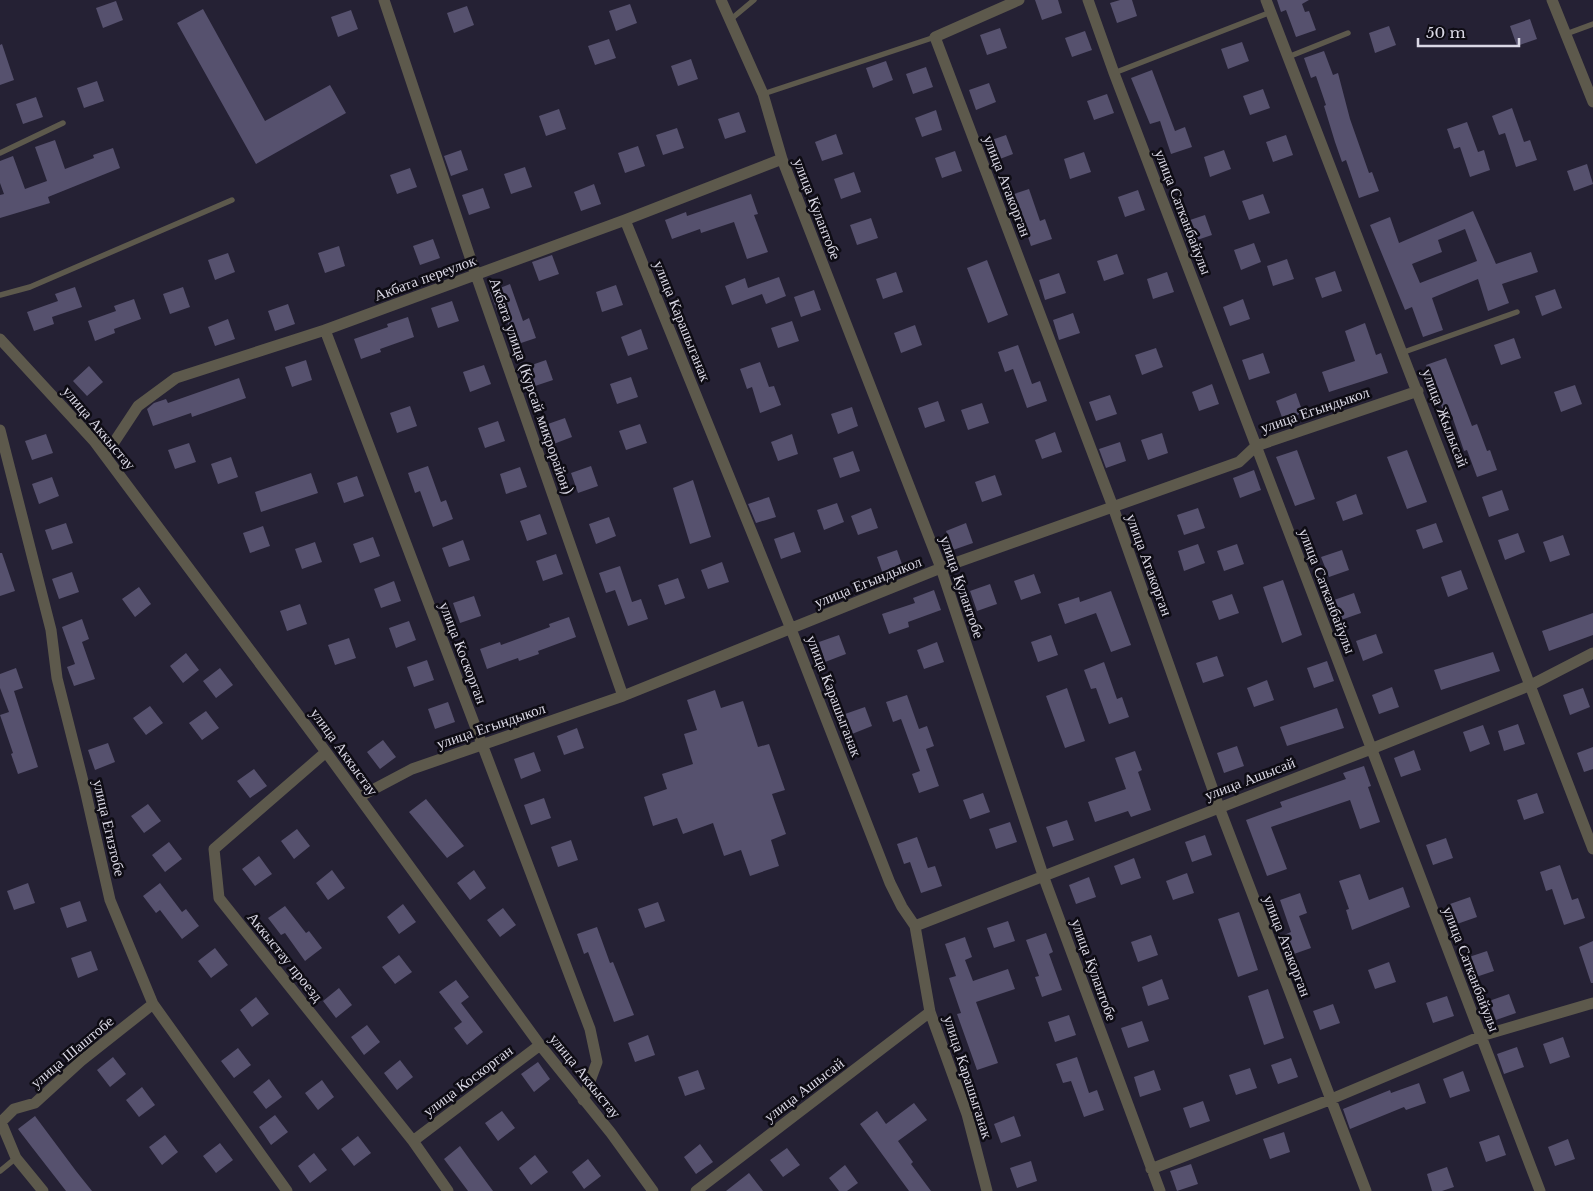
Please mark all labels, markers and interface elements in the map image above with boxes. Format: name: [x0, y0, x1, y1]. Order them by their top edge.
scale bar: [1418, 15, 1519, 47]
text: 50 m: [1426, 23, 1466, 42]
street label: улица Атакорган: [979, 132, 1036, 239]
street label: улица Сатканбайулы: [1151, 147, 1216, 277]
street label: улица Кулантобе: [789, 155, 846, 263]
street label: Акбата переулок: [371, 250, 479, 305]
street label: улица Карашыганак: [650, 258, 716, 385]
street label: Акбата улица (Курсай микрорайон): [485, 275, 578, 497]
street label: улица Жылысай: [1418, 366, 1473, 470]
street label: улица Аккыстау: [59, 382, 140, 474]
street label: улица Егындыкол: [1258, 382, 1372, 437]
street label: улица Атакорган: [1122, 511, 1177, 618]
street label: улица Сатканбайулы: [1295, 526, 1360, 656]
street label: улица Кулантобе: [936, 533, 989, 641]
street label: улица Егындыкол: [811, 551, 925, 612]
street label: улица Коскорган: [435, 599, 492, 706]
street label: улица Карашыганак: [803, 632, 867, 760]
street label: улица Егындыкол: [434, 698, 548, 753]
street label: улица Аккыстау: [306, 704, 383, 800]
street label: улица Ашысай: [1202, 753, 1298, 804]
street label: улица Егизтобе: [89, 778, 130, 878]
street label: улица Атакорган: [1259, 892, 1316, 999]
street label: улица Сатканбайулы: [1439, 904, 1504, 1034]
street label: Аккыстау проезд: [243, 908, 328, 1006]
street label: улица Кулантобе: [1067, 916, 1122, 1024]
street label: улица Шаштобе: [26, 1011, 117, 1092]
street label: улица Карашыганак: [940, 1013, 998, 1141]
street label: улица Аккыстау: [545, 1029, 626, 1122]
street label: улица Коскорган: [419, 1041, 516, 1121]
street label: улица Ашысай: [760, 1053, 847, 1126]

